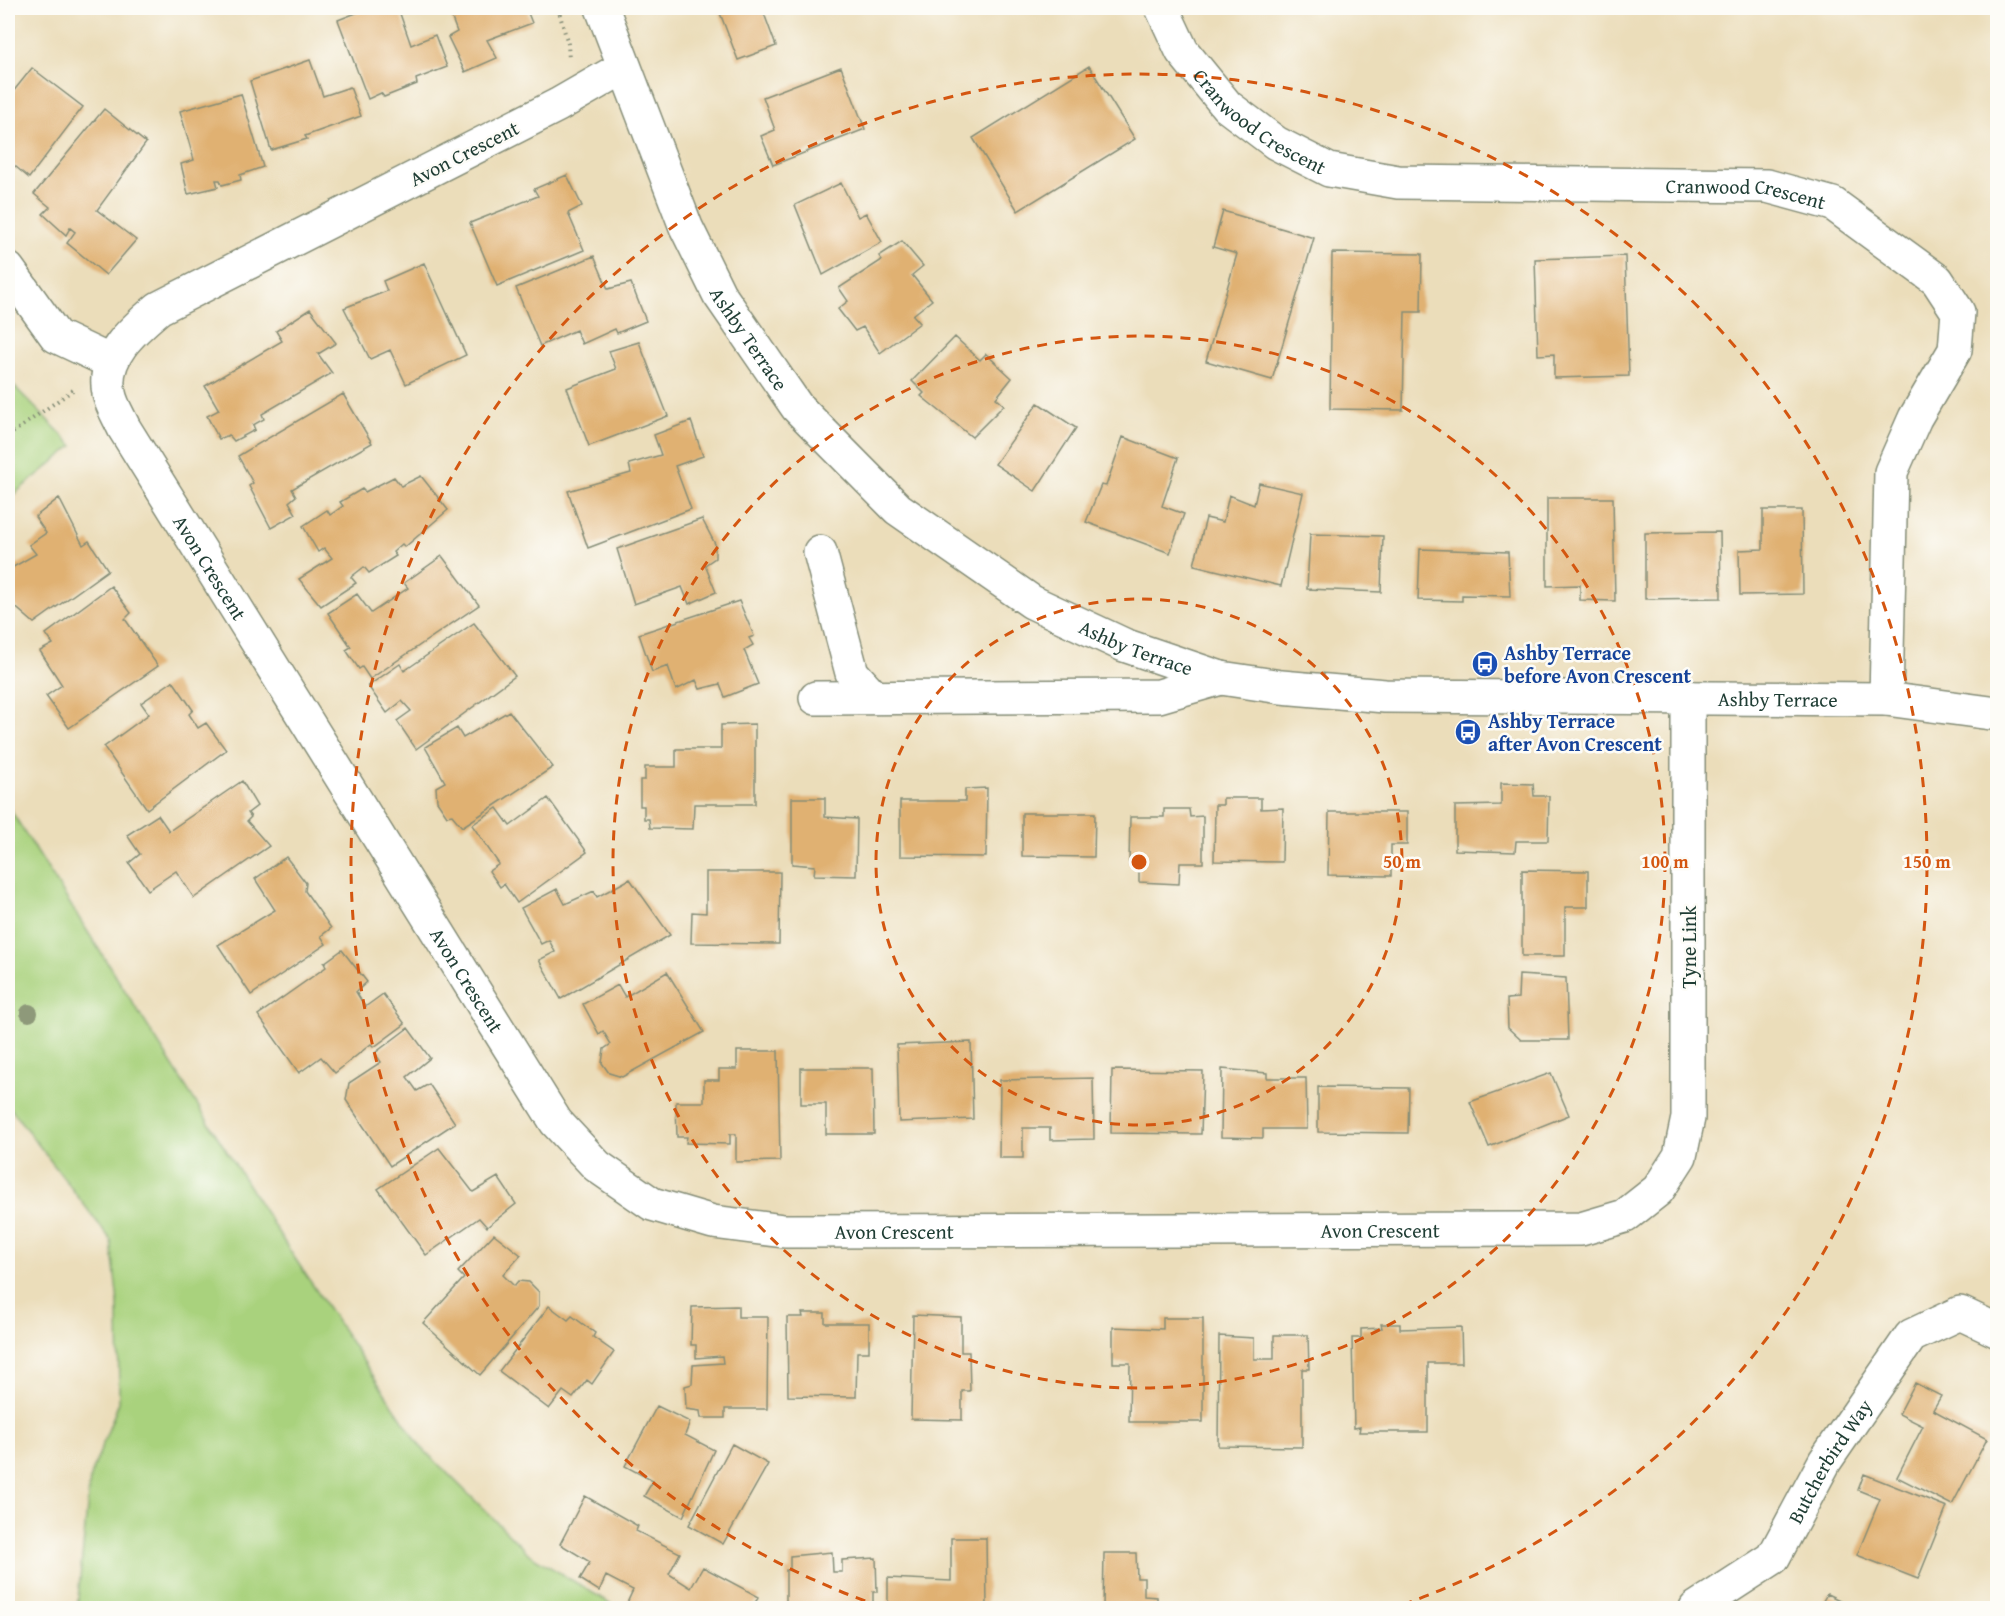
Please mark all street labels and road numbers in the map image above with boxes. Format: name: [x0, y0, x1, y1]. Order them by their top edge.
street label: Cranwood Crescent: [1187, 62, 1332, 181]
street label: Avon Crescent: [404, 113, 524, 193]
street label: Cranwood Crescent: [1666, 170, 1829, 216]
street label: Ashby Terrace: [703, 282, 796, 396]
street label: Avon Crescent: [167, 509, 254, 625]
street label: Ashby Terrace: [1075, 612, 1197, 682]
street label: Ashby Terrace: [1718, 683, 1838, 713]
street label: Tyne Link: [1674, 905, 1703, 988]
street label: Avon Crescent: [424, 921, 511, 1038]
street label: Avon Crescent: [1321, 1215, 1440, 1244]
street label: Avon Crescent: [835, 1216, 954, 1245]
street label: Butcherbird Way: [1780, 1393, 1878, 1528]

